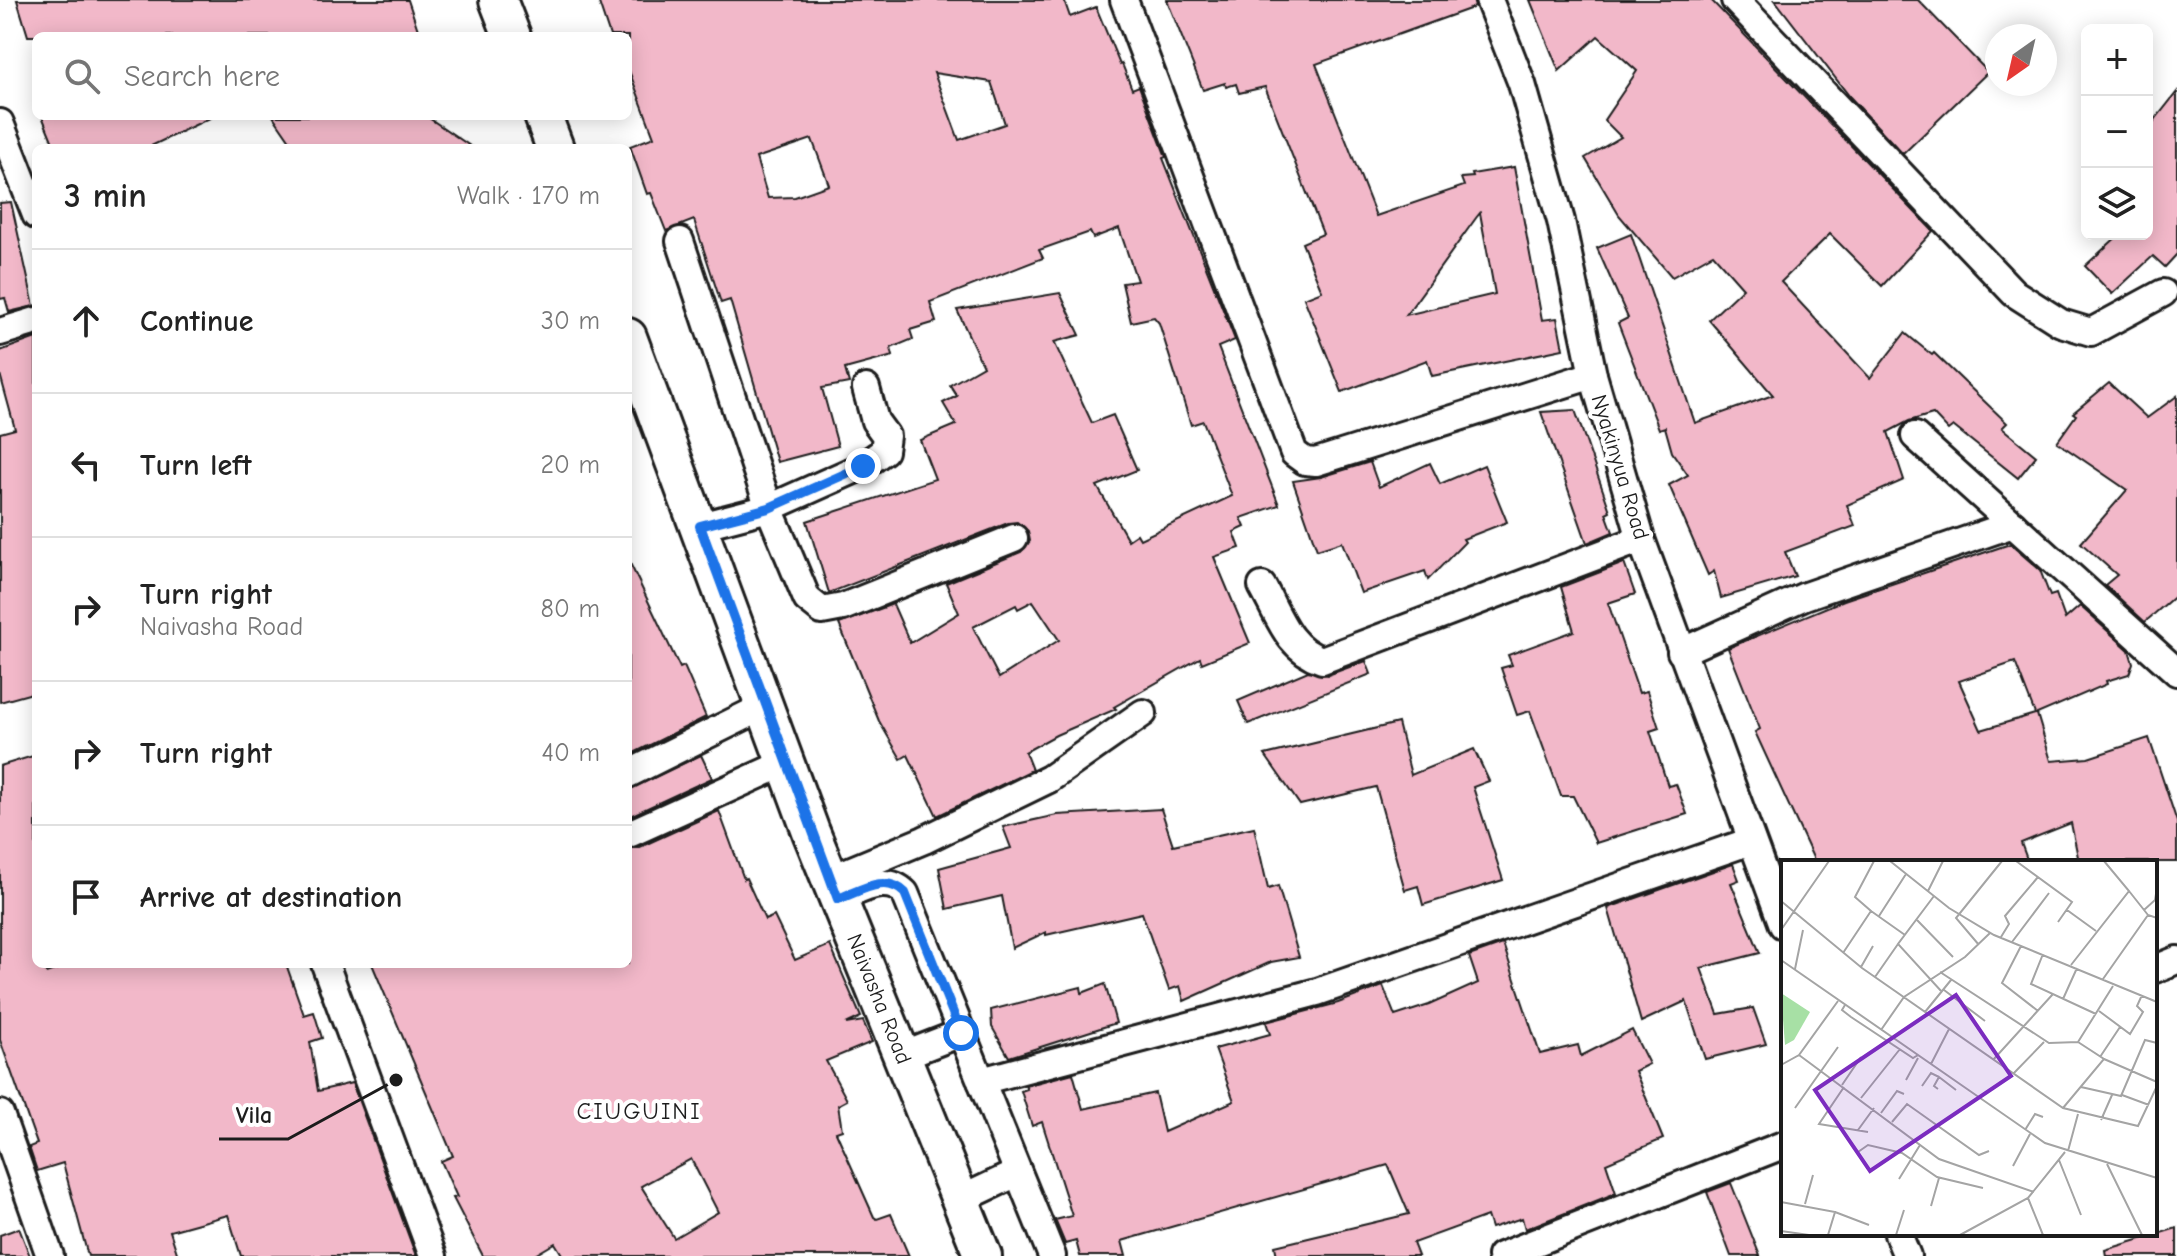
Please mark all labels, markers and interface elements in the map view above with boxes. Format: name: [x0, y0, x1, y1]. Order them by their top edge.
north arrow: [1985, 24, 2057, 96]
map controls: [2081, 24, 2153, 240]
button: +: [2081, 24, 2153, 96]
search box: [32, 32, 632, 120]
icon: search: [60, 54, 104, 98]
text: Search here: [124, 59, 280, 94]
button: −: [2081, 96, 2153, 168]
button: layers: [2081, 168, 2153, 240]
text: 3 min: [64, 176, 147, 216]
text: Walk · 170 m: [457, 181, 600, 211]
icon: ahead: [64, 299, 108, 343]
text: Continue: [140, 304, 254, 339]
text: 30 m: [541, 306, 600, 336]
street label: Nyakinyua Road: [1586, 391, 1654, 543]
icon: left: [64, 443, 108, 487]
text: Turn left: [140, 448, 252, 483]
route end: [845, 448, 881, 484]
text: 20 m: [540, 450, 600, 480]
text: Turn right: [140, 577, 272, 612]
icon: right: [64, 587, 108, 631]
text: 80 m: [541, 594, 600, 624]
text: Naivasha Road: [140, 612, 303, 642]
icon: right: [64, 731, 108, 775]
text: Turn right: [140, 736, 272, 771]
text: 40 m: [541, 738, 600, 768]
inset map: [1781, 860, 2157, 1236]
icon: arrive: [64, 875, 108, 919]
text: Arrive at destination: [140, 880, 402, 915]
street label: Naivasha Road: [841, 930, 917, 1068]
route start: [943, 1015, 979, 1051]
callout: Vila: [219, 1091, 288, 1139]
district label: CIUGUINI: [576, 1097, 702, 1125]
text: Vila: [236, 1101, 272, 1129]

